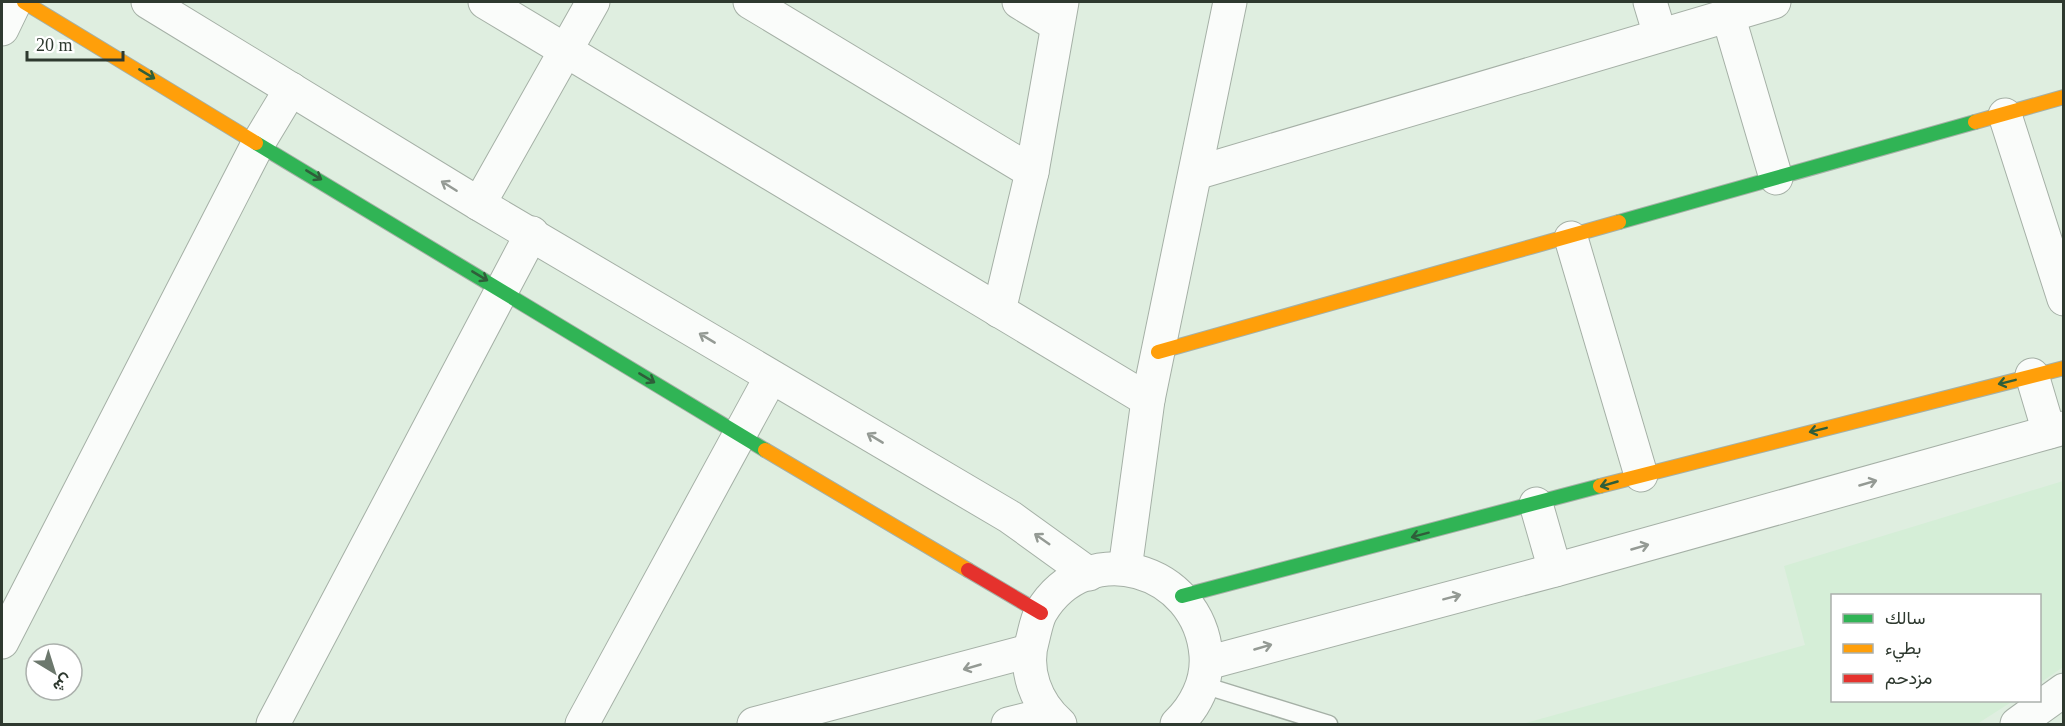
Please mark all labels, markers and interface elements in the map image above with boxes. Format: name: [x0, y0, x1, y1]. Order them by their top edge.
scale bar: [27, 24, 123, 62]
text: 20 m: [36, 35, 73, 55]
one-way arrow: [138, 69, 155, 81]
one-way arrow: [305, 169, 322, 181]
one-way arrow: [441, 179, 458, 191]
one-way arrow: [471, 271, 488, 283]
one-way arrow: [699, 332, 716, 344]
one-way arrow: [638, 372, 655, 384]
one-way arrow: [1997, 376, 2016, 388]
one-way arrow: [1808, 424, 1827, 436]
one-way arrow: [867, 432, 884, 444]
one-way arrow: [1858, 476, 1877, 488]
one-way arrow: [1599, 479, 1618, 490]
one-way arrow: [1411, 529, 1430, 541]
one-way arrow: [1034, 533, 1051, 545]
one-way arrow: [1630, 540, 1649, 552]
one-way arrow: [1442, 591, 1461, 603]
legend: [1831, 594, 2041, 702]
text: سالك: [1885, 608, 1925, 628]
text: بطيء: [1885, 638, 1921, 663]
one-way arrow: [1253, 641, 1272, 652]
north arrow: [24, 642, 84, 702]
one-way arrow: [963, 662, 982, 673]
text: مزدحم: [1885, 668, 1932, 690]
text: ش: [49, 670, 76, 696]

